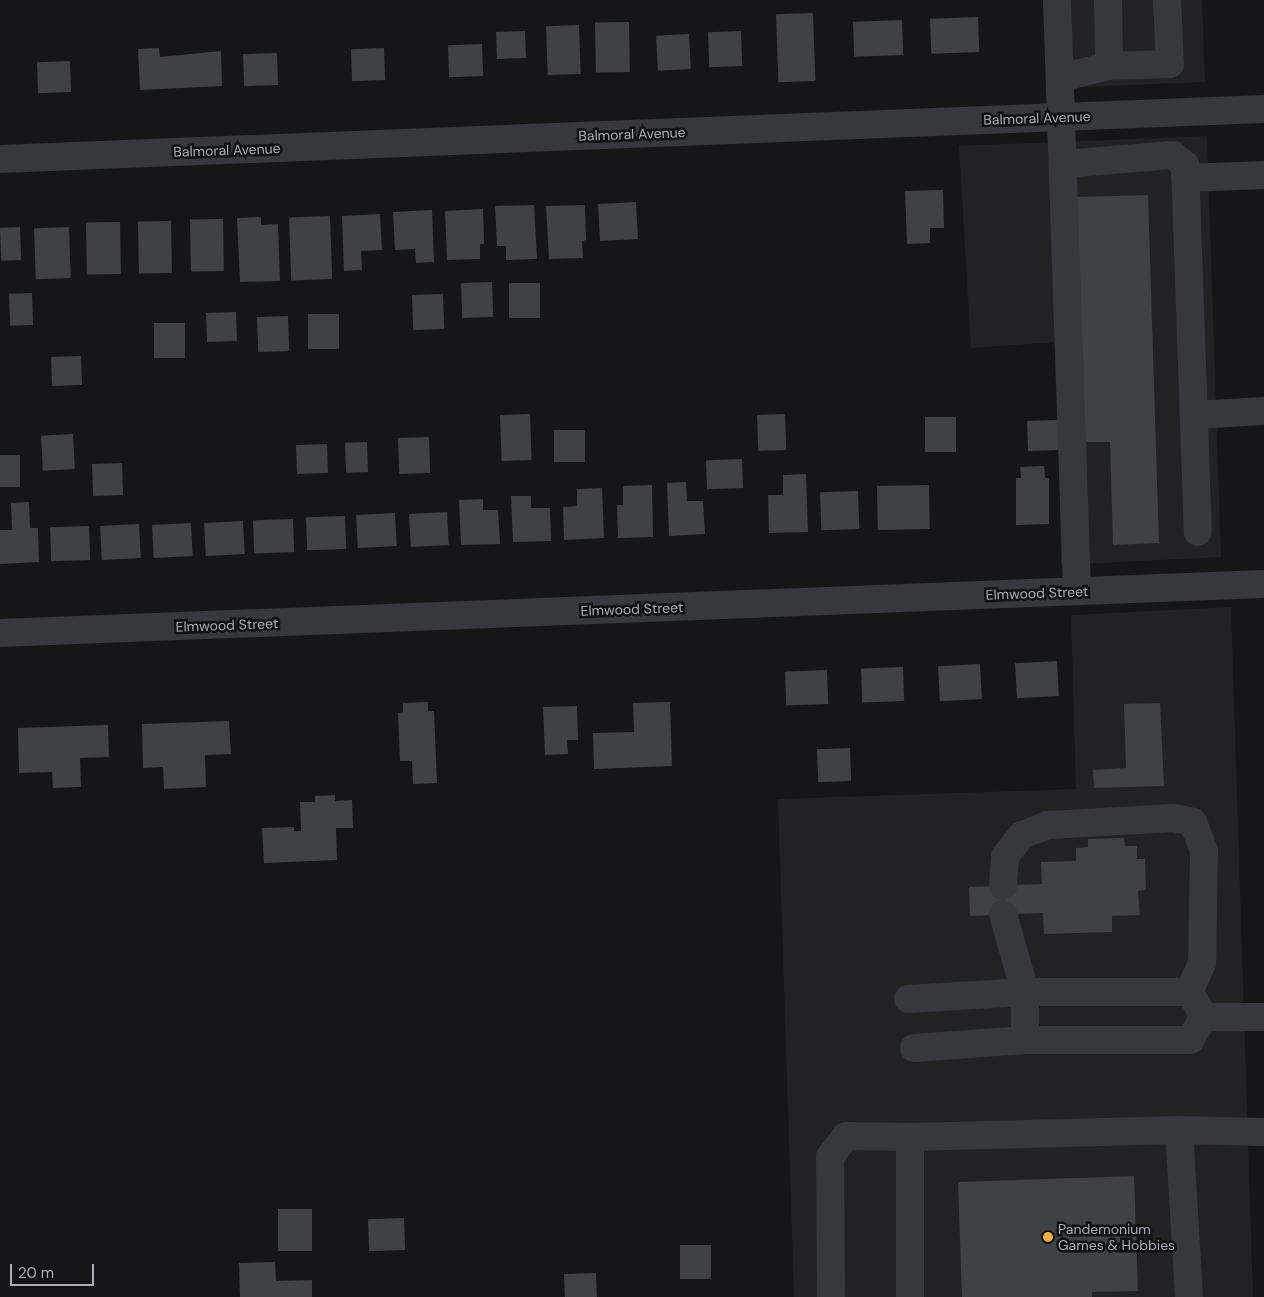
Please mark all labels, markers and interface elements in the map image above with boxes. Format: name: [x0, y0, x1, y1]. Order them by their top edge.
street label: Balmoral Avenue: [983, 108, 1091, 128]
street label: Balmoral Avenue: [578, 124, 686, 144]
street label: Balmoral Avenue: [173, 140, 281, 160]
street label: Elmwood Street: [985, 583, 1089, 603]
street label: Elmwood Street: [580, 599, 684, 619]
street label: Elmwood Street: [175, 615, 279, 635]
place label: Pandemonium Games & Hobbies: [1058, 1221, 1175, 1254]
marker: Pandemonium Games & Hobbies: [1042, 1231, 1054, 1243]
scale bar: [12, 1254, 96, 1286]
text: 20 m: [18, 1263, 54, 1283]

